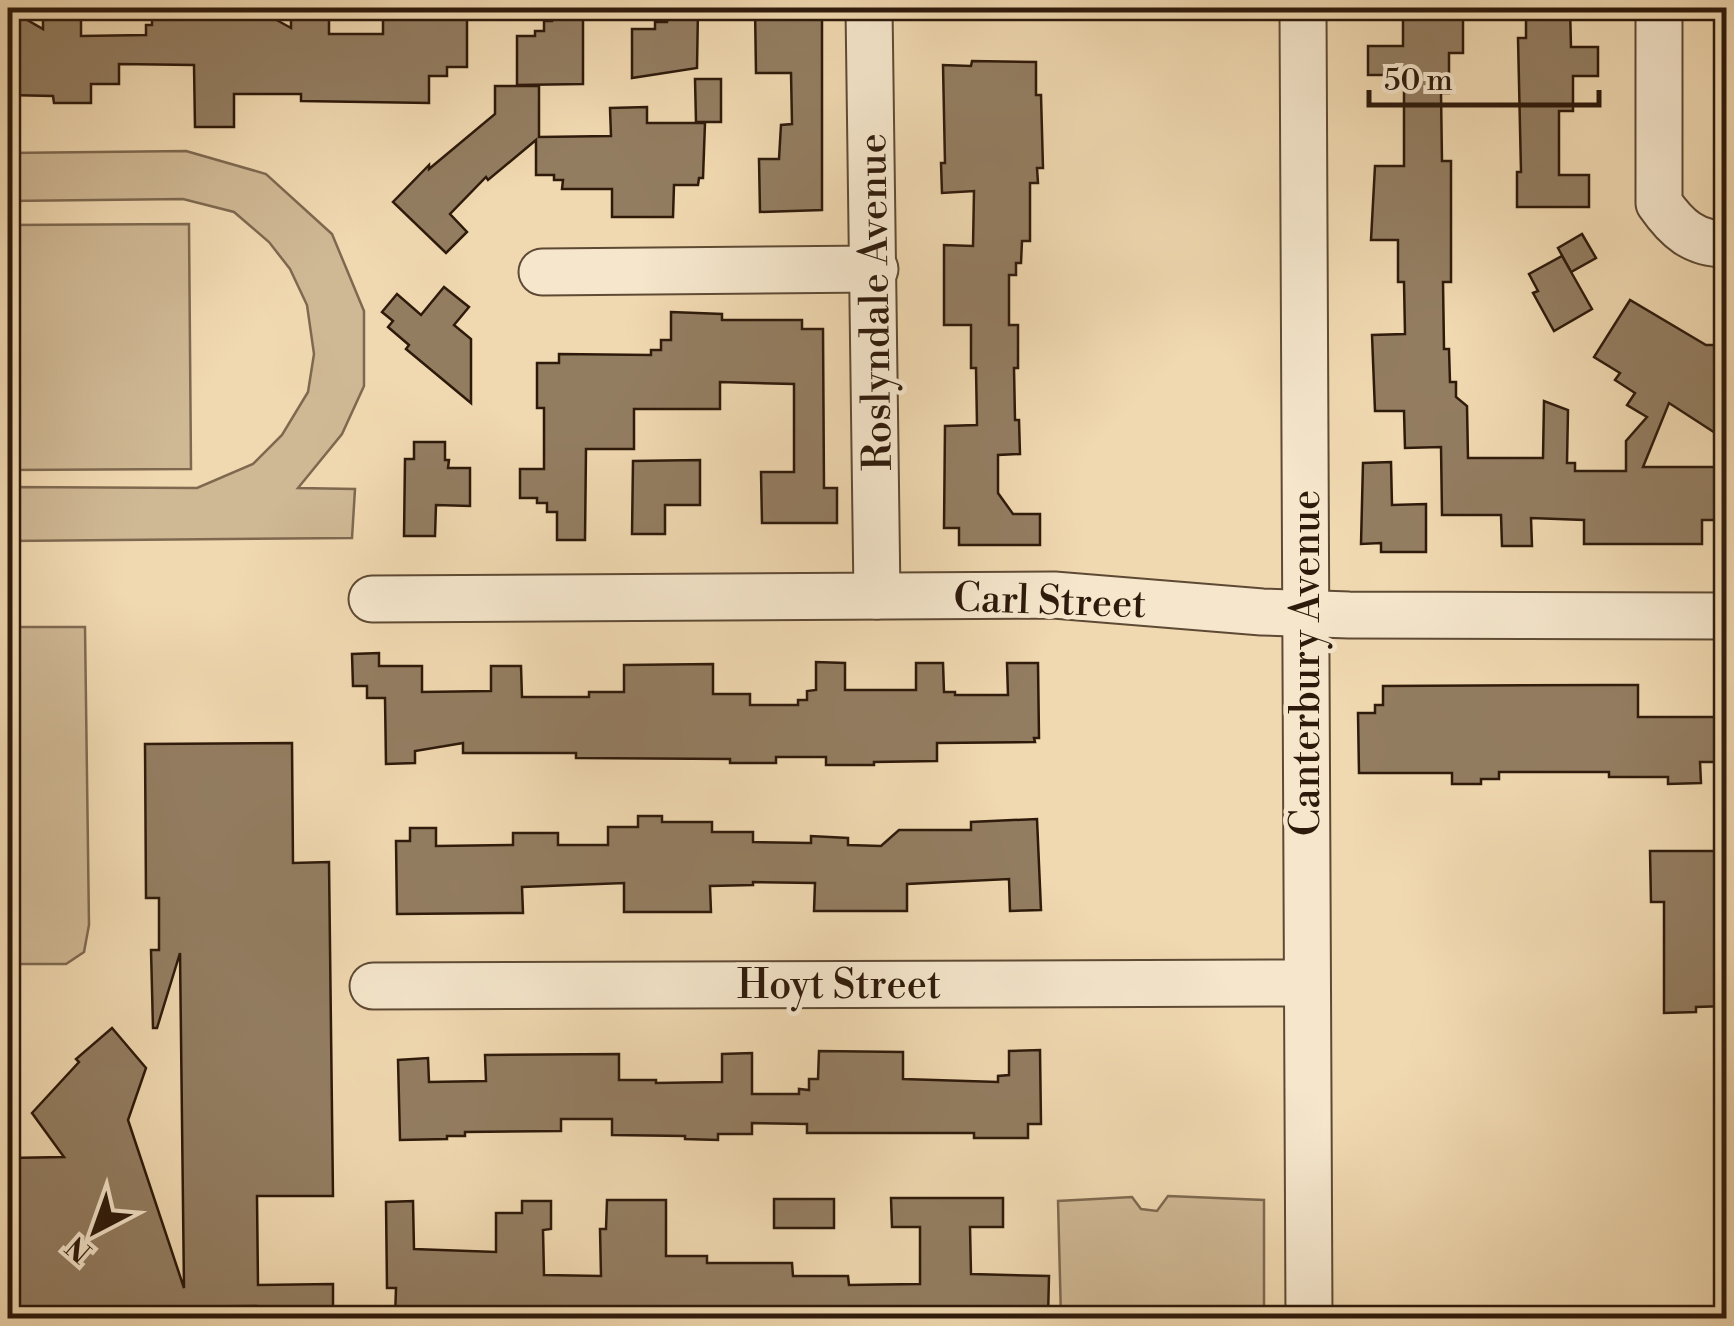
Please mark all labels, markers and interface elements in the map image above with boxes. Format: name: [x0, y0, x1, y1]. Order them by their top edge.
scale bar: [1369, 45, 1599, 107]
text: 50 m: [1384, 62, 1453, 100]
street label: Roslyndale Avenue: [848, 133, 905, 471]
street label: Canterbury Avenue: [1282, 490, 1333, 836]
street label: Carl Street: [953, 574, 1147, 630]
street label: Hoyt Street: [737, 961, 941, 1012]
north arrow: [45, 1181, 145, 1281]
text: N: [60, 1228, 99, 1269]

